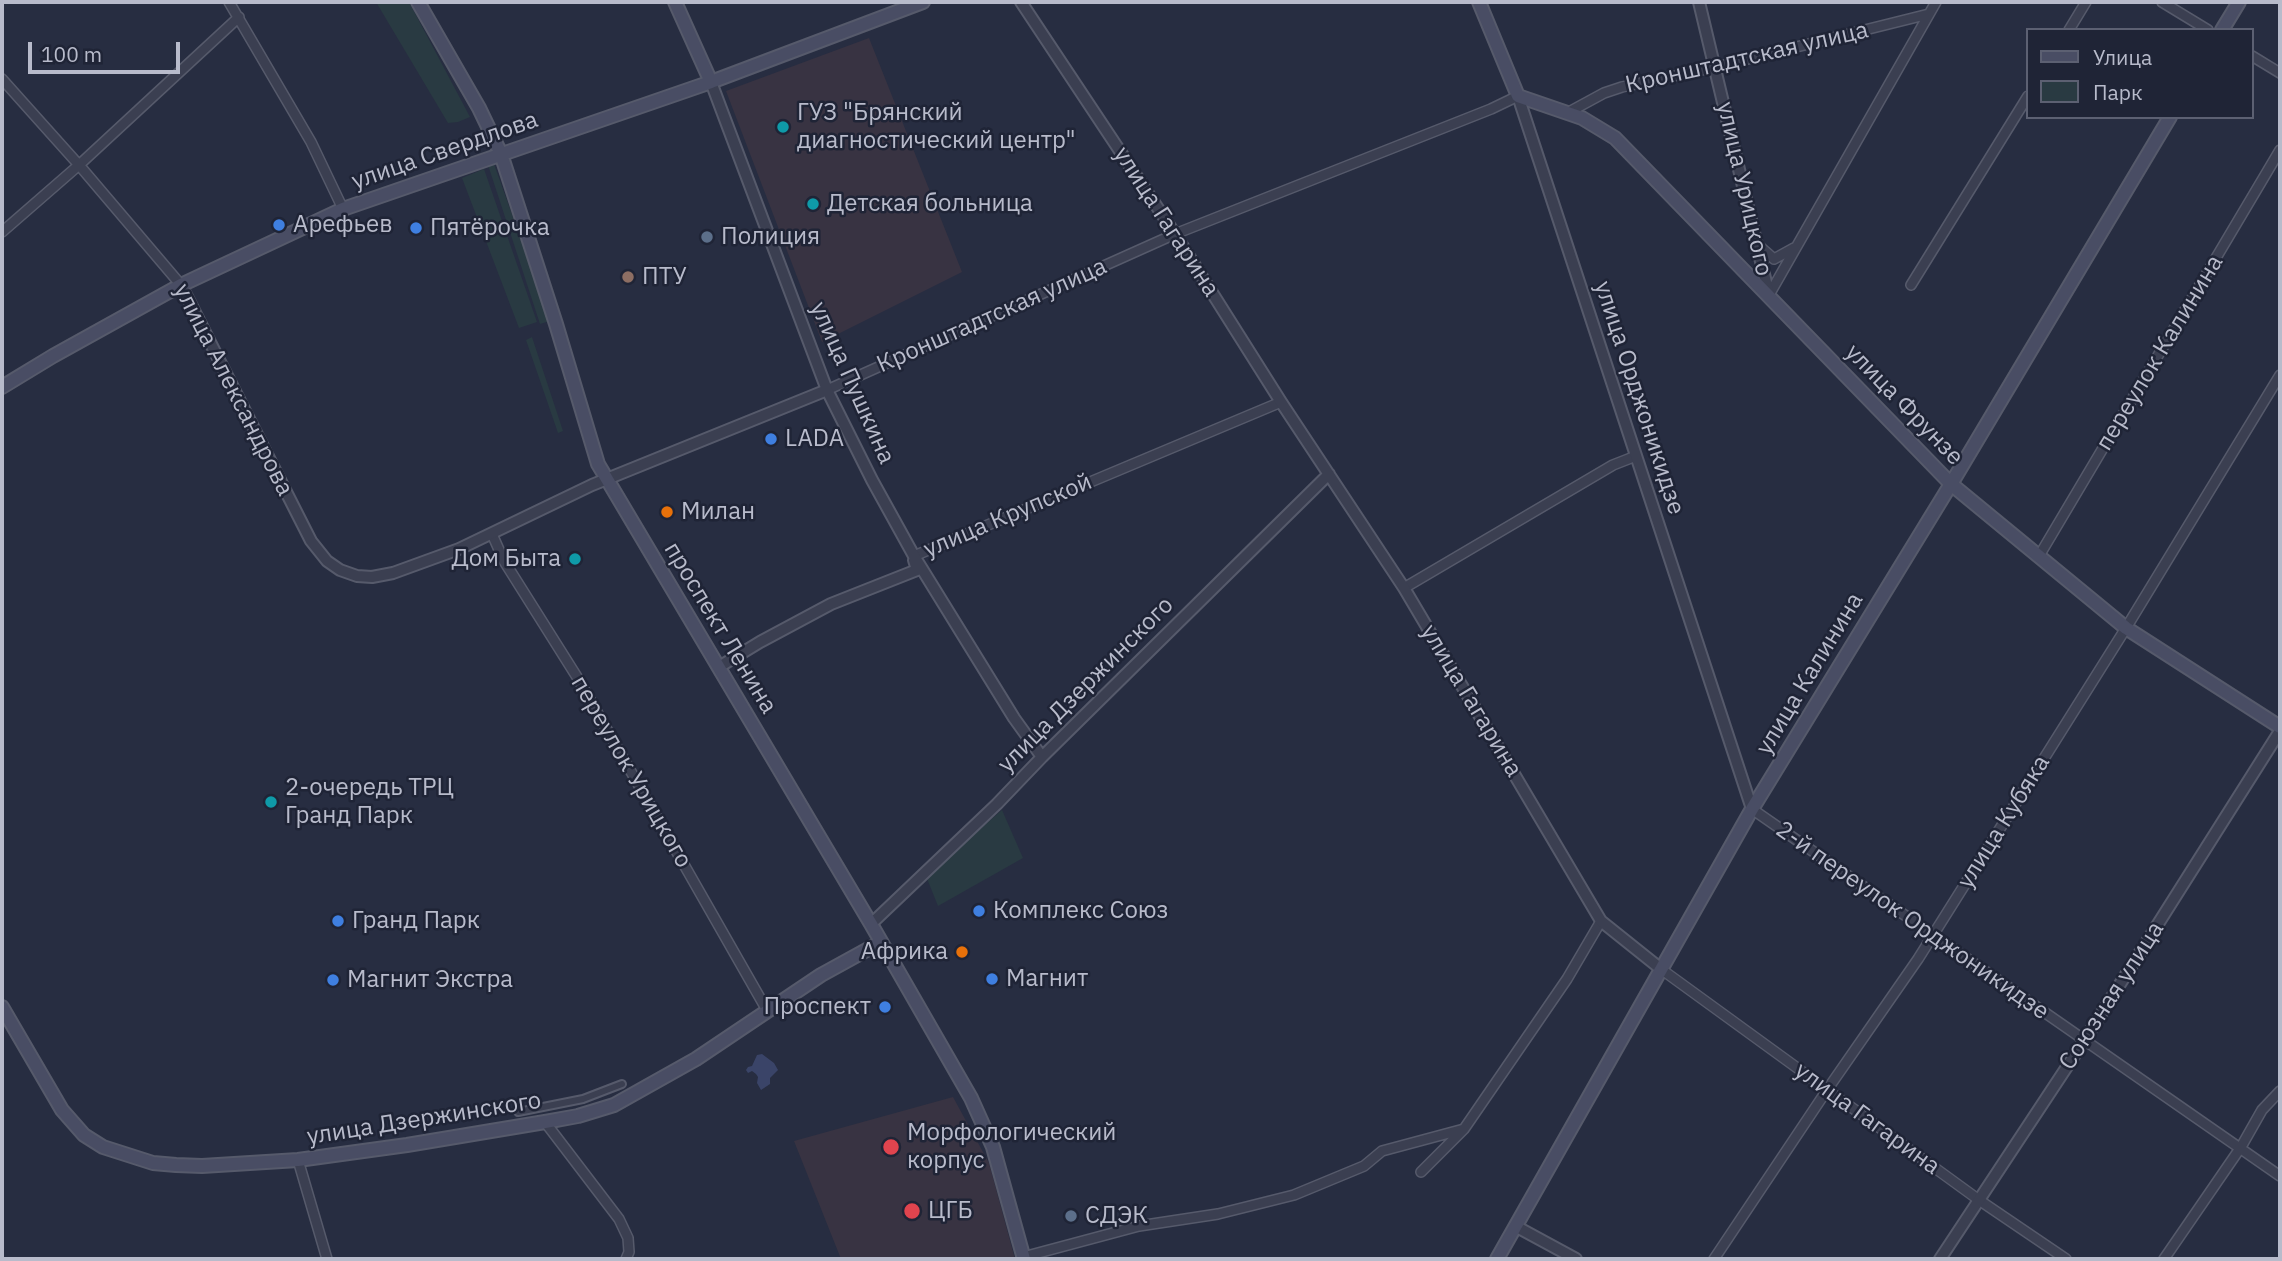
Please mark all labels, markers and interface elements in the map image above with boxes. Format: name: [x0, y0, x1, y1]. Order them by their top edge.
street label: Кронштадтская улица: [1623, 16, 1871, 100]
scale bar: [32, 28, 184, 72]
legend: [2026, 28, 2254, 119]
text: 100 m: [41, 40, 102, 68]
text: Улица: [2093, 43, 2152, 71]
text: Парк: [2093, 78, 2143, 106]
place label: ГУЗ "Брянский диагностический центр": [797, 99, 1076, 155]
street label: улица Урицкого: [1710, 99, 1778, 279]
street label: улица Свердлова: [348, 106, 542, 196]
marker: ГУЗ "Брянский диагностический центр": [775, 119, 791, 135]
street label: улица Гагарина: [1107, 142, 1225, 302]
place label: Детская больница: [827, 190, 1033, 218]
marker: Детская больница: [805, 196, 821, 212]
place label: Арефьев: [293, 211, 393, 239]
place label: Пятёрочка: [430, 214, 550, 242]
marker: Арефьев: [271, 217, 287, 233]
marker: Пятёрочка: [408, 220, 424, 236]
place label: Полиция: [721, 223, 820, 251]
marker: Полиция: [699, 229, 715, 245]
street label: переулок Калинина: [2090, 250, 2230, 456]
street label: Кронштадтская улица: [873, 252, 1111, 380]
place label: ПТУ: [642, 263, 687, 291]
marker: ПТУ: [620, 269, 636, 285]
street label: улица Орджоникидзе: [1588, 278, 1690, 518]
street label: улица Александрова: [167, 279, 299, 501]
street label: улица Пушкина: [803, 298, 901, 468]
street label: улица Фрунзе: [1839, 338, 1969, 472]
place label: LADA: [785, 425, 844, 453]
marker: LADA: [763, 431, 779, 447]
street label: улица Крупской: [920, 468, 1096, 564]
place label: Милан: [681, 498, 755, 526]
marker: Милан: [659, 504, 675, 520]
street label: проспект Ленина: [657, 537, 783, 719]
place label: Дом Быта: [451, 545, 561, 573]
marker: Дом Быта: [567, 551, 583, 567]
street label: улица Калинина: [1750, 588, 1870, 760]
street label: улица Дзержинского: [992, 591, 1180, 779]
street label: улица Гагарина: [1414, 620, 1528, 782]
street label: переулок Урицкого: [564, 671, 698, 873]
street label: улица Кубяка: [1952, 750, 2056, 894]
place label: 2-очередь ТРЦ Гранд Парк: [285, 774, 454, 830]
marker: 2-очередь ТРЦ Гранд Парк: [263, 794, 279, 810]
street label: 2-й переулок Орджоникидзе: [1770, 815, 2054, 1027]
place label: Комплекс Союз: [993, 897, 1168, 925]
marker: Комплекс Союз: [971, 903, 987, 919]
place label: Гранд Парк: [352, 907, 480, 935]
marker: Гранд Парк: [330, 913, 346, 929]
street label: Союзная улица: [2053, 917, 2171, 1075]
place label: Африка: [861, 938, 948, 966]
marker: Африка: [954, 944, 970, 960]
place label: Магнит: [1006, 965, 1088, 993]
place label: Магнит Экстра: [347, 966, 513, 994]
marker: Магнит: [984, 971, 1000, 987]
marker: Магнит Экстра: [325, 972, 341, 988]
place label: Проспект: [763, 993, 871, 1021]
marker: Проспект: [877, 999, 893, 1015]
street label: улица Гагарина: [1789, 1057, 1945, 1181]
street label: улица Дзержинского: [305, 1086, 543, 1152]
place label: Морфологический корпус: [907, 1119, 1116, 1175]
marker: Морфологический корпус: [881, 1137, 901, 1157]
place label: ЦГБ: [928, 1197, 973, 1225]
marker: ЦГБ: [902, 1201, 922, 1221]
place label: СДЭК: [1085, 1202, 1148, 1230]
marker: СДЭК: [1063, 1208, 1079, 1224]

